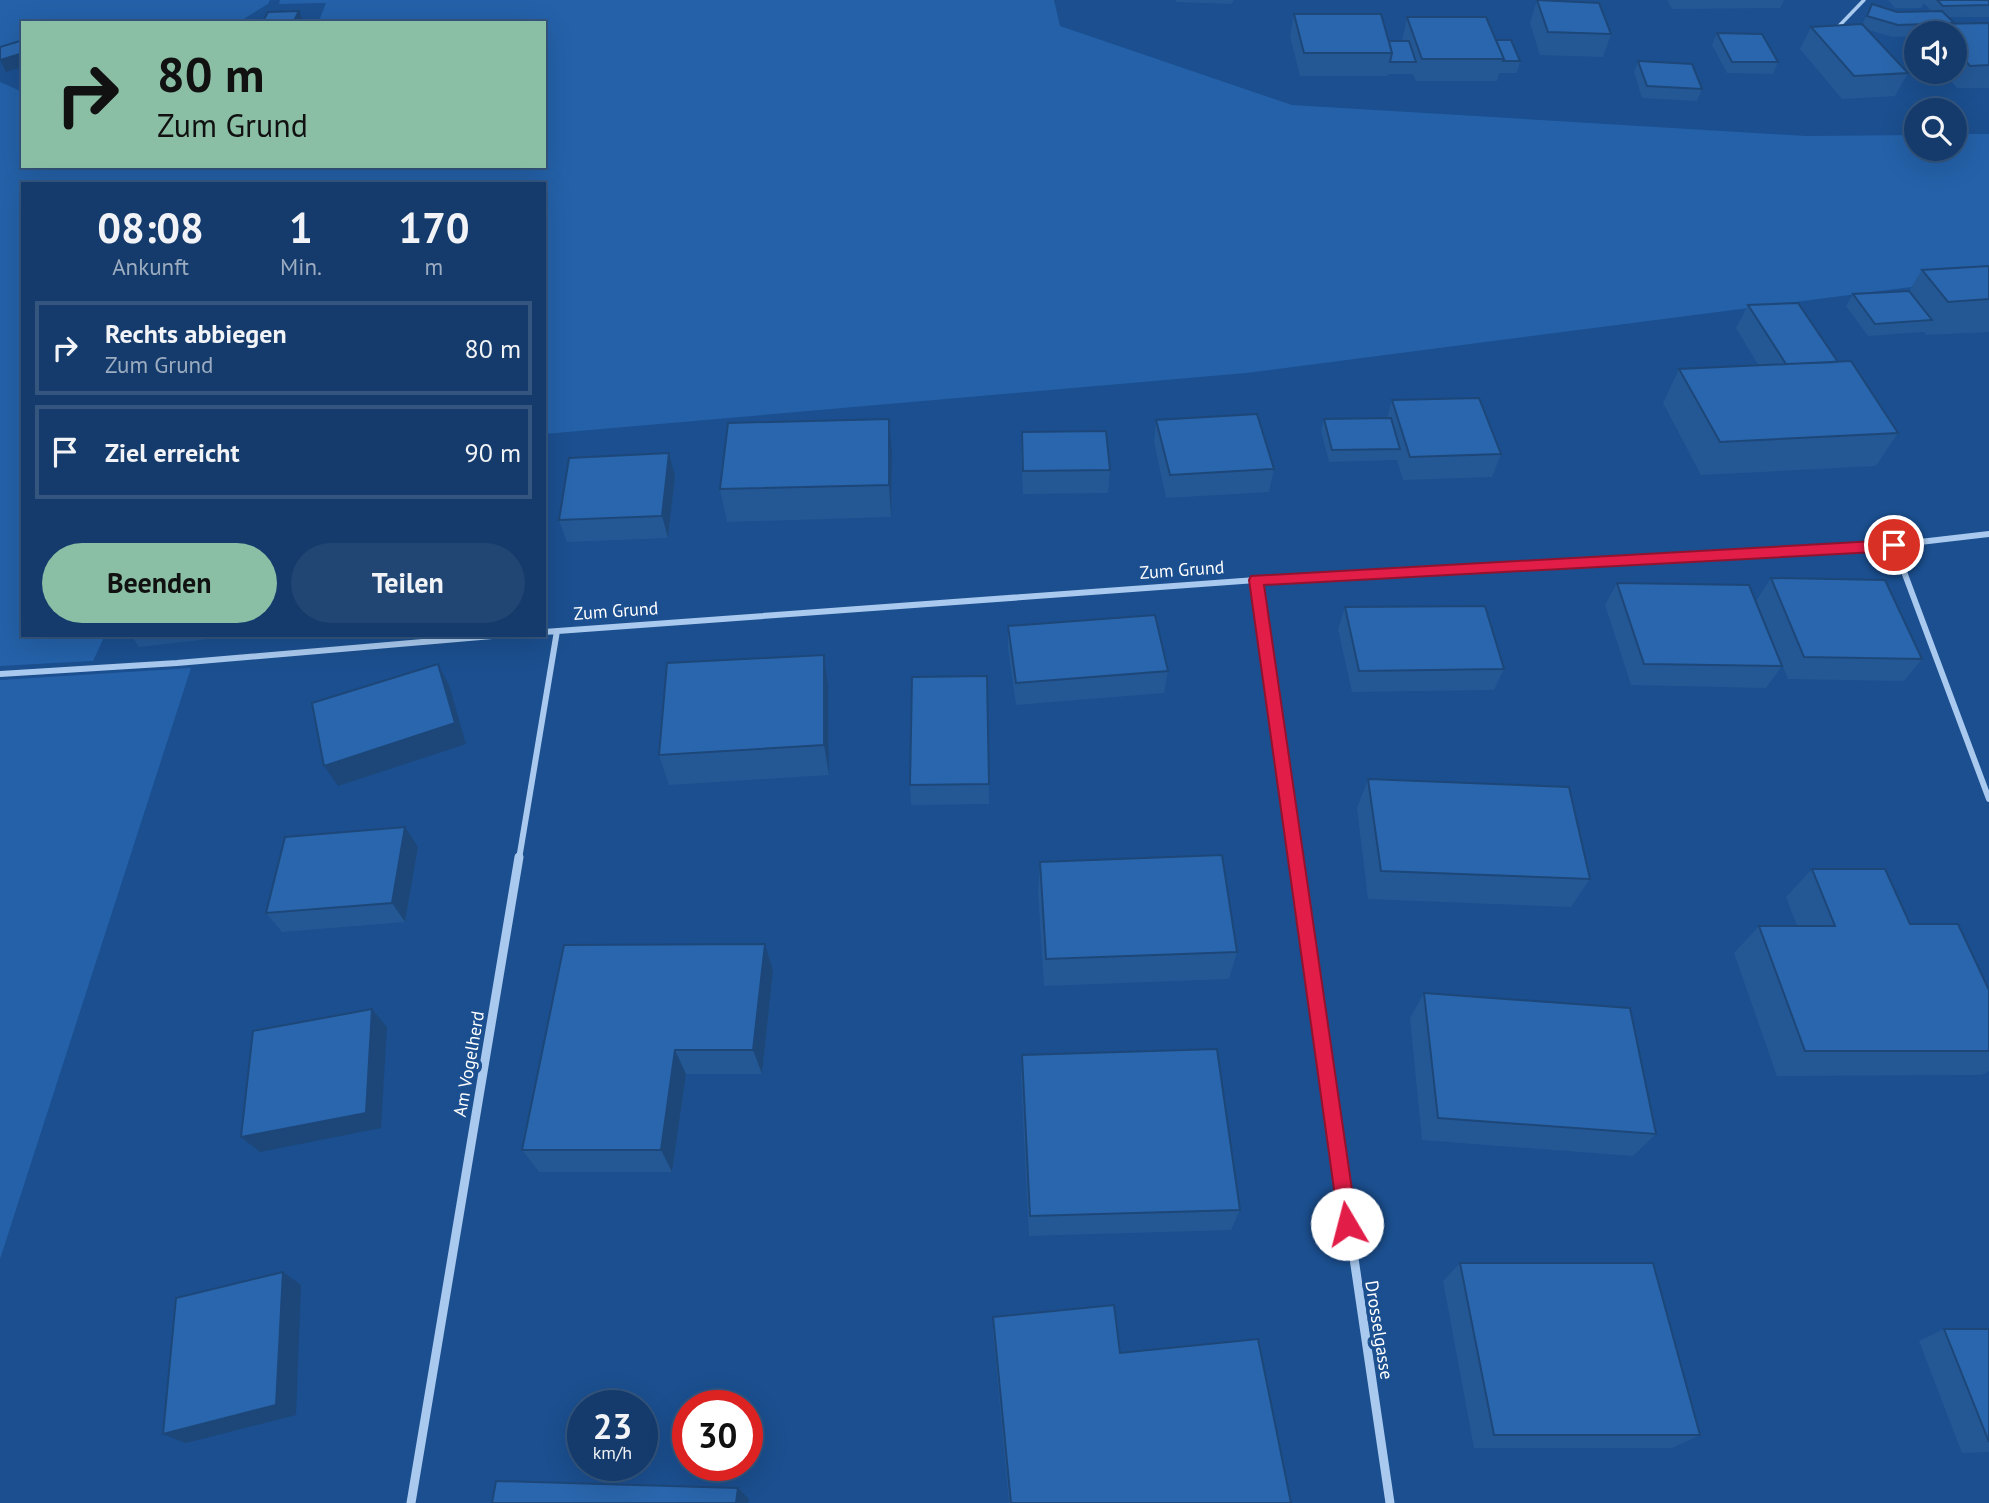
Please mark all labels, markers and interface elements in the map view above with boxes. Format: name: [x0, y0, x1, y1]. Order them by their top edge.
map controls: [1904, 21, 1967, 161]
button: sound: [1904, 21, 1967, 84]
text: 80 m: [157, 42, 264, 106]
icon: right: [42, 49, 133, 140]
button: search: [1904, 98, 1967, 161]
text: Zum Grund: [157, 104, 308, 146]
text: 08:08: [97, 200, 204, 255]
text: 1: [289, 200, 313, 255]
text: 170: [398, 200, 470, 255]
text: Ankunft: [112, 252, 189, 281]
text: Min.: [280, 252, 322, 281]
text: m: [425, 252, 443, 281]
text: Rechts abbiegen: [105, 317, 287, 350]
icon: right: [46, 329, 84, 367]
text: 80 m: [465, 332, 521, 365]
text: Zum Grund: [105, 350, 214, 379]
icon: arrive: [46, 433, 84, 471]
text: Ziel erreicht: [105, 436, 240, 469]
text: 90 m: [465, 436, 521, 469]
pin: [1864, 515, 1924, 575]
icon: arrive: [1875, 526, 1913, 564]
button: Beenden: [42, 543, 277, 623]
button: Teilen: [291, 543, 525, 623]
street label: Zum Grund: [1139, 555, 1225, 584]
street label: Zum Grund: [573, 596, 659, 625]
street label: Am Vogelherd: [448, 1009, 489, 1119]
position arrow: [1310, 1187, 1384, 1261]
street label: Drosselgasse: [1360, 1279, 1399, 1381]
speed limit sign: 30: [672, 1390, 763, 1481]
text: 23: [593, 1403, 632, 1449]
text: km/h: [593, 1441, 632, 1464]

